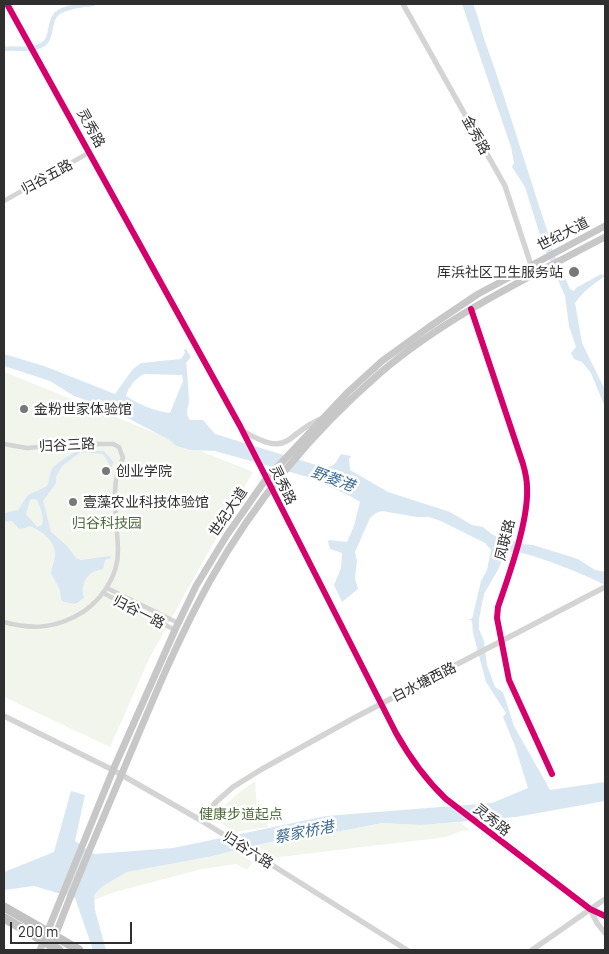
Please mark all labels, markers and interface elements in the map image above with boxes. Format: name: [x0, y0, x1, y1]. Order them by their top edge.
street label: 灵秀路: [73, 106, 109, 150]
street label: 金秀路: [458, 113, 494, 157]
street label: 归谷五路: [18, 156, 76, 198]
street label: 世纪大道: [534, 214, 592, 254]
place label: 厍浜社区卫生服务站: [437, 264, 563, 280]
marker: 厍浜社区卫生服务站: [567, 265, 581, 279]
place label: 金粉世家体验馆: [34, 401, 132, 417]
marker: 金粉世家体验馆: [18, 403, 30, 415]
street label: 归谷三路: [39, 435, 95, 455]
street label: 灵秀路: [266, 462, 300, 508]
place label: 创业学院: [116, 463, 172, 479]
water label: 野菱港: [309, 463, 357, 495]
marker: 创业学院: [100, 465, 112, 477]
street label: 世纪大道: [205, 484, 251, 540]
place label: 壹藻农业科技体验馆: [83, 494, 209, 510]
marker: 壹藻农业科技体验馆: [67, 496, 79, 508]
park label: 归谷科技园: [72, 515, 142, 531]
street label: 凤联路: [492, 518, 518, 562]
street label: 归谷一路: [110, 592, 168, 632]
street label: 白水塘西路: [389, 659, 459, 705]
street label: 灵秀路: [470, 800, 514, 840]
park label: 健康步道起点: [199, 806, 283, 822]
water label: 蔡家桥港: [273, 817, 335, 847]
street label: 归谷六路: [220, 828, 276, 872]
scale bar: [12, 912, 135, 944]
text: 200 m: [18, 922, 58, 940]

